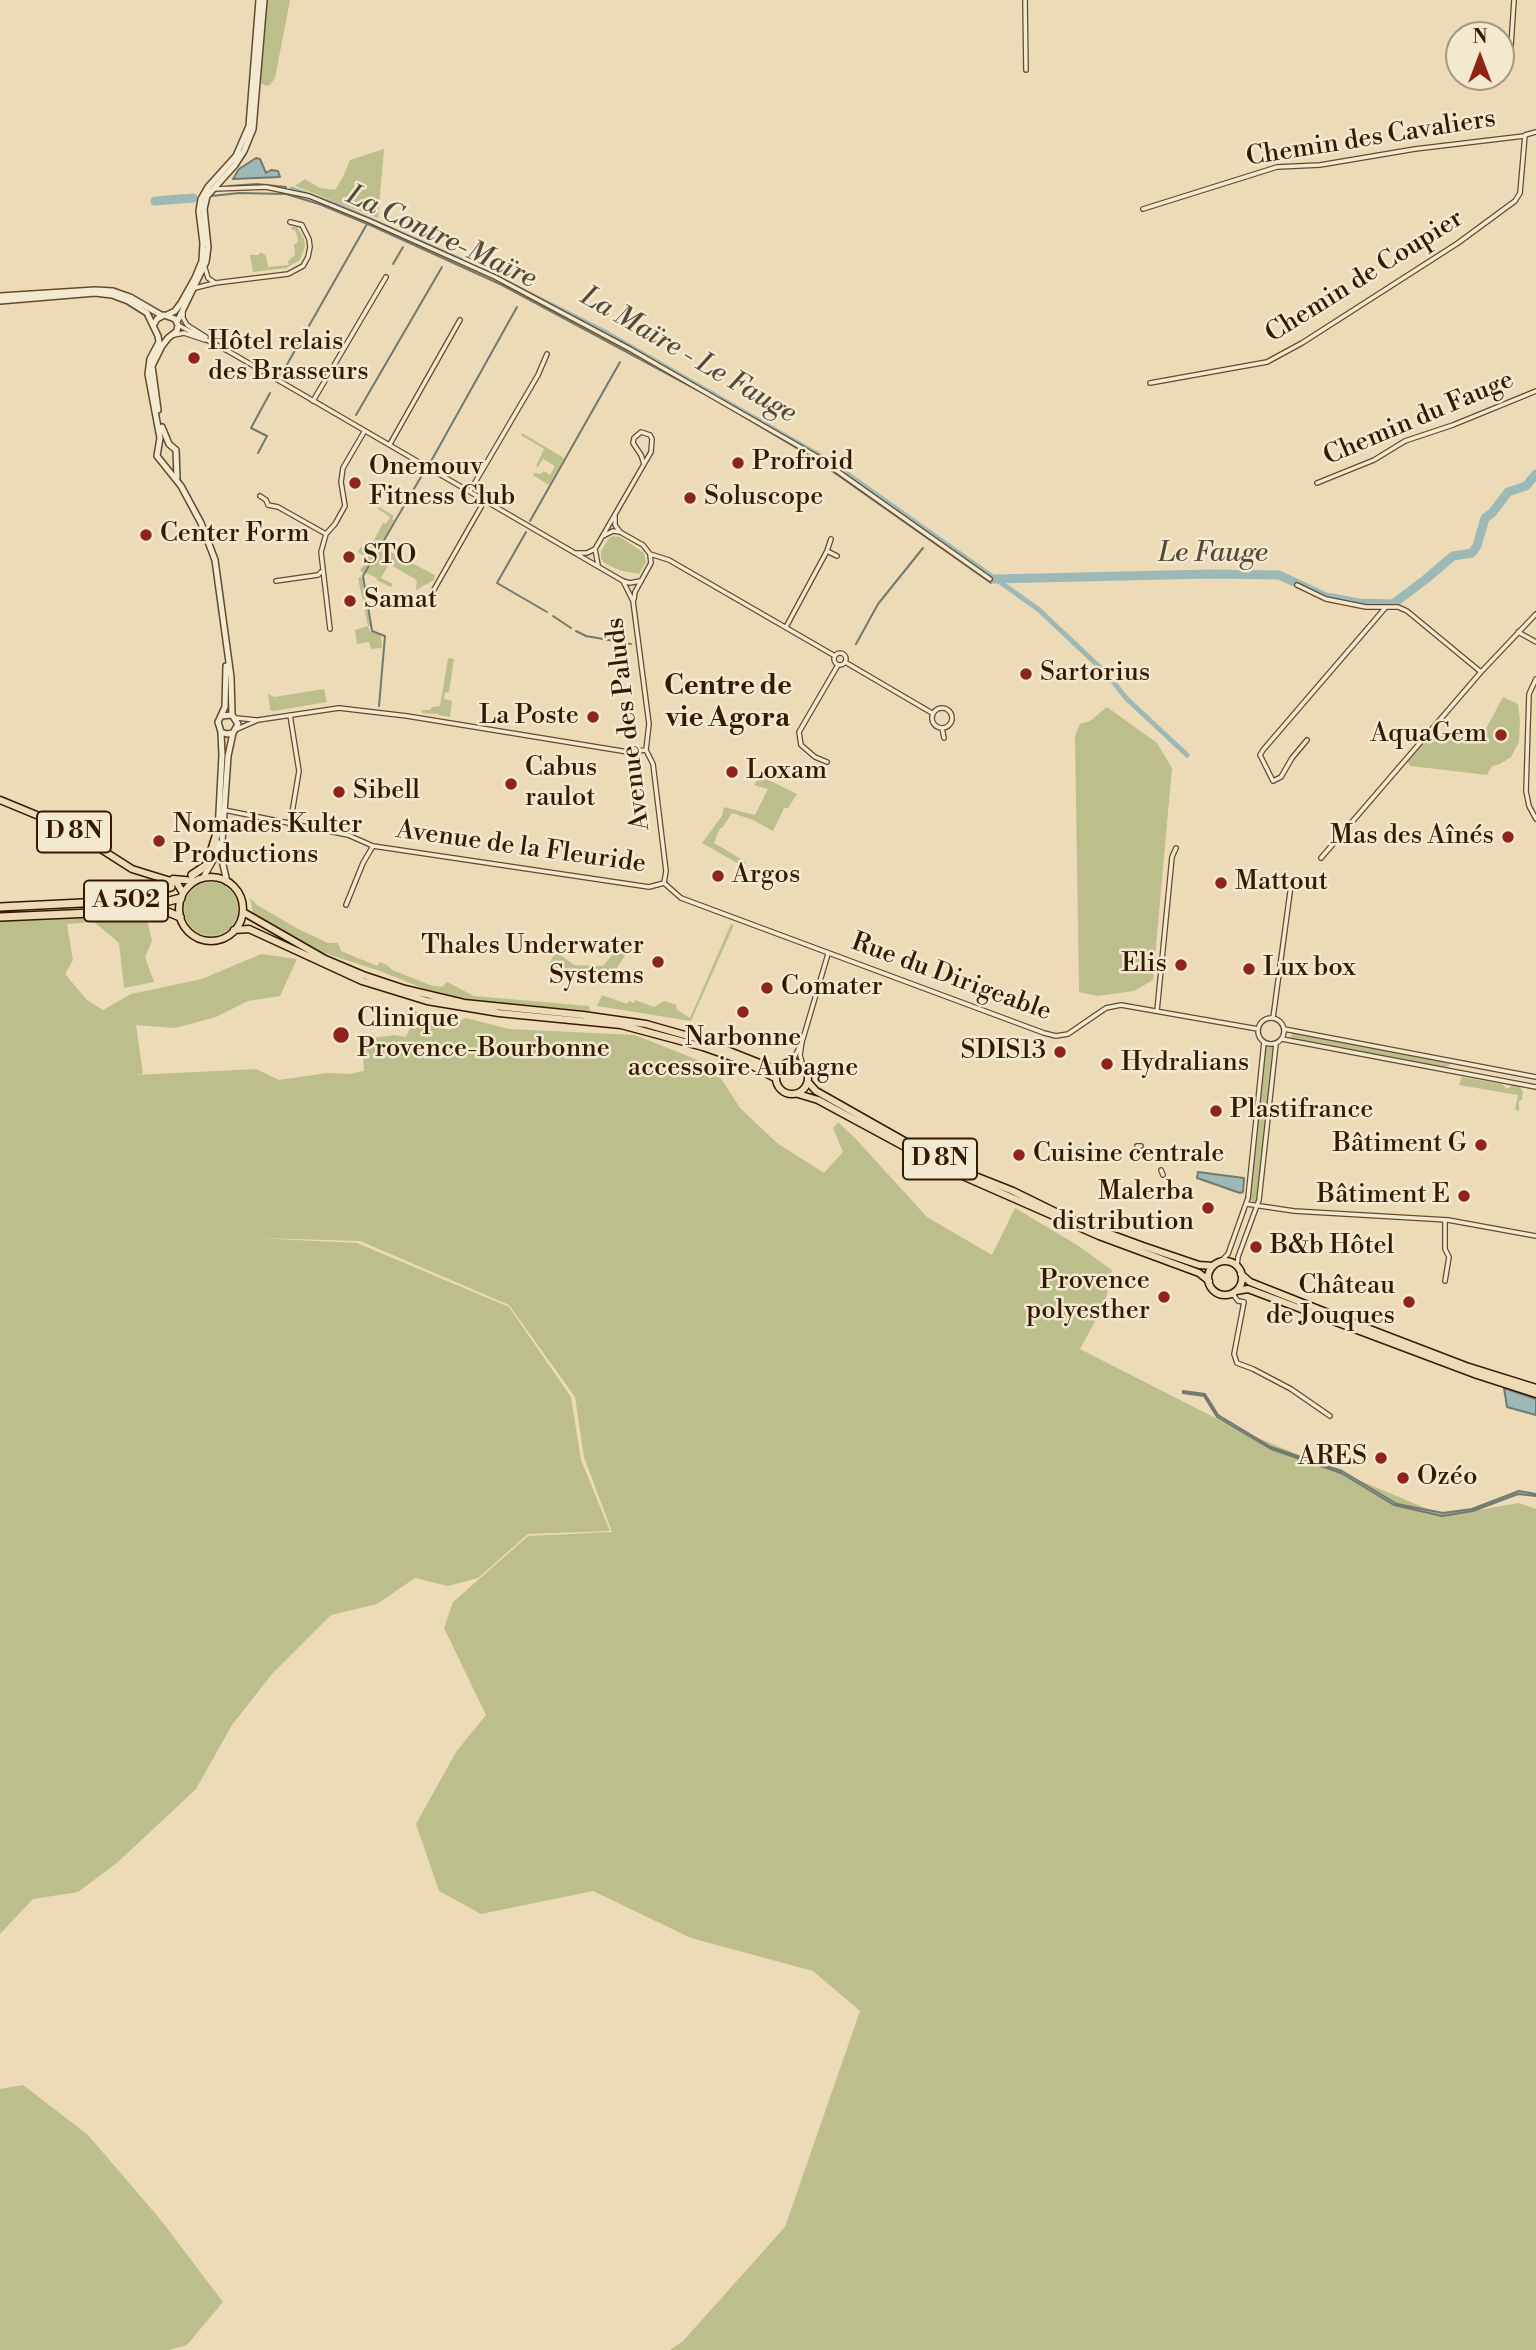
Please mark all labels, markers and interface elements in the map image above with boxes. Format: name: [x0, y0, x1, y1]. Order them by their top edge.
north arrow: [1445, 21, 1515, 91]
text: N: [1472, 25, 1488, 49]
street label: Chemin des Cavaliers: [1244, 104, 1498, 174]
water label: La Contre-Maïre: [341, 179, 541, 297]
street label: Chemin de Coupier: [1260, 204, 1470, 350]
water label: La Maïre - Le Fauge: [574, 281, 802, 431]
place label: Hôtel relais des Brasseurs: [208, 327, 369, 388]
marker: Hôtel relais des Brasseurs: [186, 350, 202, 366]
street label: Chemin du Fauge: [1319, 365, 1519, 473]
place label: Profroid: [752, 447, 853, 479]
place label: Onemouv Fitness Club: [369, 452, 515, 514]
marker: Profroid: [730, 455, 746, 471]
marker: Onemouv Fitness Club: [347, 475, 363, 491]
place label: Soluscope: [704, 482, 823, 514]
marker: Soluscope: [682, 490, 698, 506]
place label: Center Form: [160, 519, 310, 551]
marker: Center Form: [138, 527, 154, 543]
water label: Le Fauge: [1158, 537, 1268, 571]
place label: STO: [363, 541, 416, 573]
marker: STO: [341, 549, 357, 565]
place label: Samat: [364, 585, 437, 617]
marker: Samat: [342, 593, 358, 609]
street label: Avenue des Paluds: [600, 616, 658, 832]
place label: Sartorius: [1040, 658, 1150, 690]
marker: Sartorius: [1018, 666, 1034, 682]
district label: Centre de vie Agora: [664, 670, 792, 736]
place label: La Poste: [479, 701, 579, 733]
marker: La Poste: [585, 709, 601, 725]
place label: AquaGem: [1370, 719, 1487, 751]
marker: AquaGem: [1493, 727, 1509, 743]
place label: Cabus raulot: [525, 753, 597, 814]
place label: Loxam: [746, 756, 827, 788]
marker: Loxam: [724, 764, 740, 780]
place label: Sibell: [353, 776, 420, 808]
marker: Cabus raulot: [503, 776, 519, 792]
marker: Sibell: [331, 784, 347, 800]
place label: Nomades Kulter Productions: [173, 810, 362, 872]
road number: D 8N: [37, 812, 111, 852]
street label: Avenue de la Fleuride: [394, 815, 648, 881]
place label: Mas des Aînés: [1330, 821, 1494, 853]
marker: Mas des Aînés: [1500, 829, 1516, 845]
marker: Nomades Kulter Productions: [151, 833, 167, 849]
place label: Argos: [732, 860, 800, 892]
place label: Mattout: [1235, 867, 1328, 899]
marker: Argos: [710, 868, 726, 884]
marker: Mattout: [1213, 875, 1229, 891]
road number: A 502: [84, 880, 168, 922]
street label: Rue du Dirigeable: [847, 927, 1055, 1029]
place label: Thales Underwater Systems: [421, 931, 644, 992]
place label: Elis: [1121, 949, 1167, 981]
place label: Lux box: [1263, 953, 1356, 985]
marker: Thales Underwater Systems: [650, 954, 666, 970]
marker: Elis: [1173, 957, 1189, 973]
marker: Lux box: [1241, 961, 1257, 977]
place label: Comater: [781, 972, 883, 1004]
marker: Comater: [759, 980, 775, 996]
place label: Clinique Provence-Bourbonne: [357, 1004, 610, 1066]
marker: Narbonne accessoire Aubagne: [735, 1004, 751, 1020]
place label: Narbonne accessoire Aubagne: [628, 1023, 858, 1084]
marker: Clinique Provence-Bourbonne: [331, 1025, 351, 1045]
place label: SDIS13: [961, 1036, 1046, 1068]
marker: SDIS13: [1052, 1044, 1068, 1060]
place label: Hydralians: [1121, 1048, 1249, 1080]
marker: Hydralians: [1099, 1056, 1115, 1072]
place label: Plastifrance: [1230, 1095, 1373, 1127]
marker: Plastifrance: [1208, 1103, 1224, 1119]
place label: Bâtiment G: [1333, 1129, 1467, 1161]
marker: Bâtiment G: [1473, 1137, 1489, 1153]
road number: D 8N: [903, 1139, 977, 1180]
place label: Cuisine centrale: [1033, 1139, 1224, 1171]
marker: Cuisine centrale: [1011, 1147, 1027, 1163]
place label: Malerba distribution: [1052, 1177, 1194, 1238]
place label: Bâtiment E: [1317, 1180, 1450, 1212]
marker: Bâtiment E: [1456, 1188, 1472, 1204]
marker: Malerba distribution: [1200, 1200, 1216, 1216]
place label: B&b Hôtel: [1270, 1231, 1394, 1263]
marker: B&b Hôtel: [1248, 1239, 1264, 1255]
place label: Provence polyesther: [1026, 1266, 1150, 1328]
place label: Château de Jouques: [1266, 1271, 1395, 1332]
marker: Provence polyesther: [1156, 1289, 1172, 1305]
marker: Château de Jouques: [1401, 1294, 1417, 1310]
place label: ARES: [1298, 1442, 1367, 1474]
marker: ARES: [1373, 1450, 1389, 1466]
place label: Ozéo: [1417, 1462, 1478, 1494]
marker: Ozéo: [1395, 1470, 1411, 1486]

